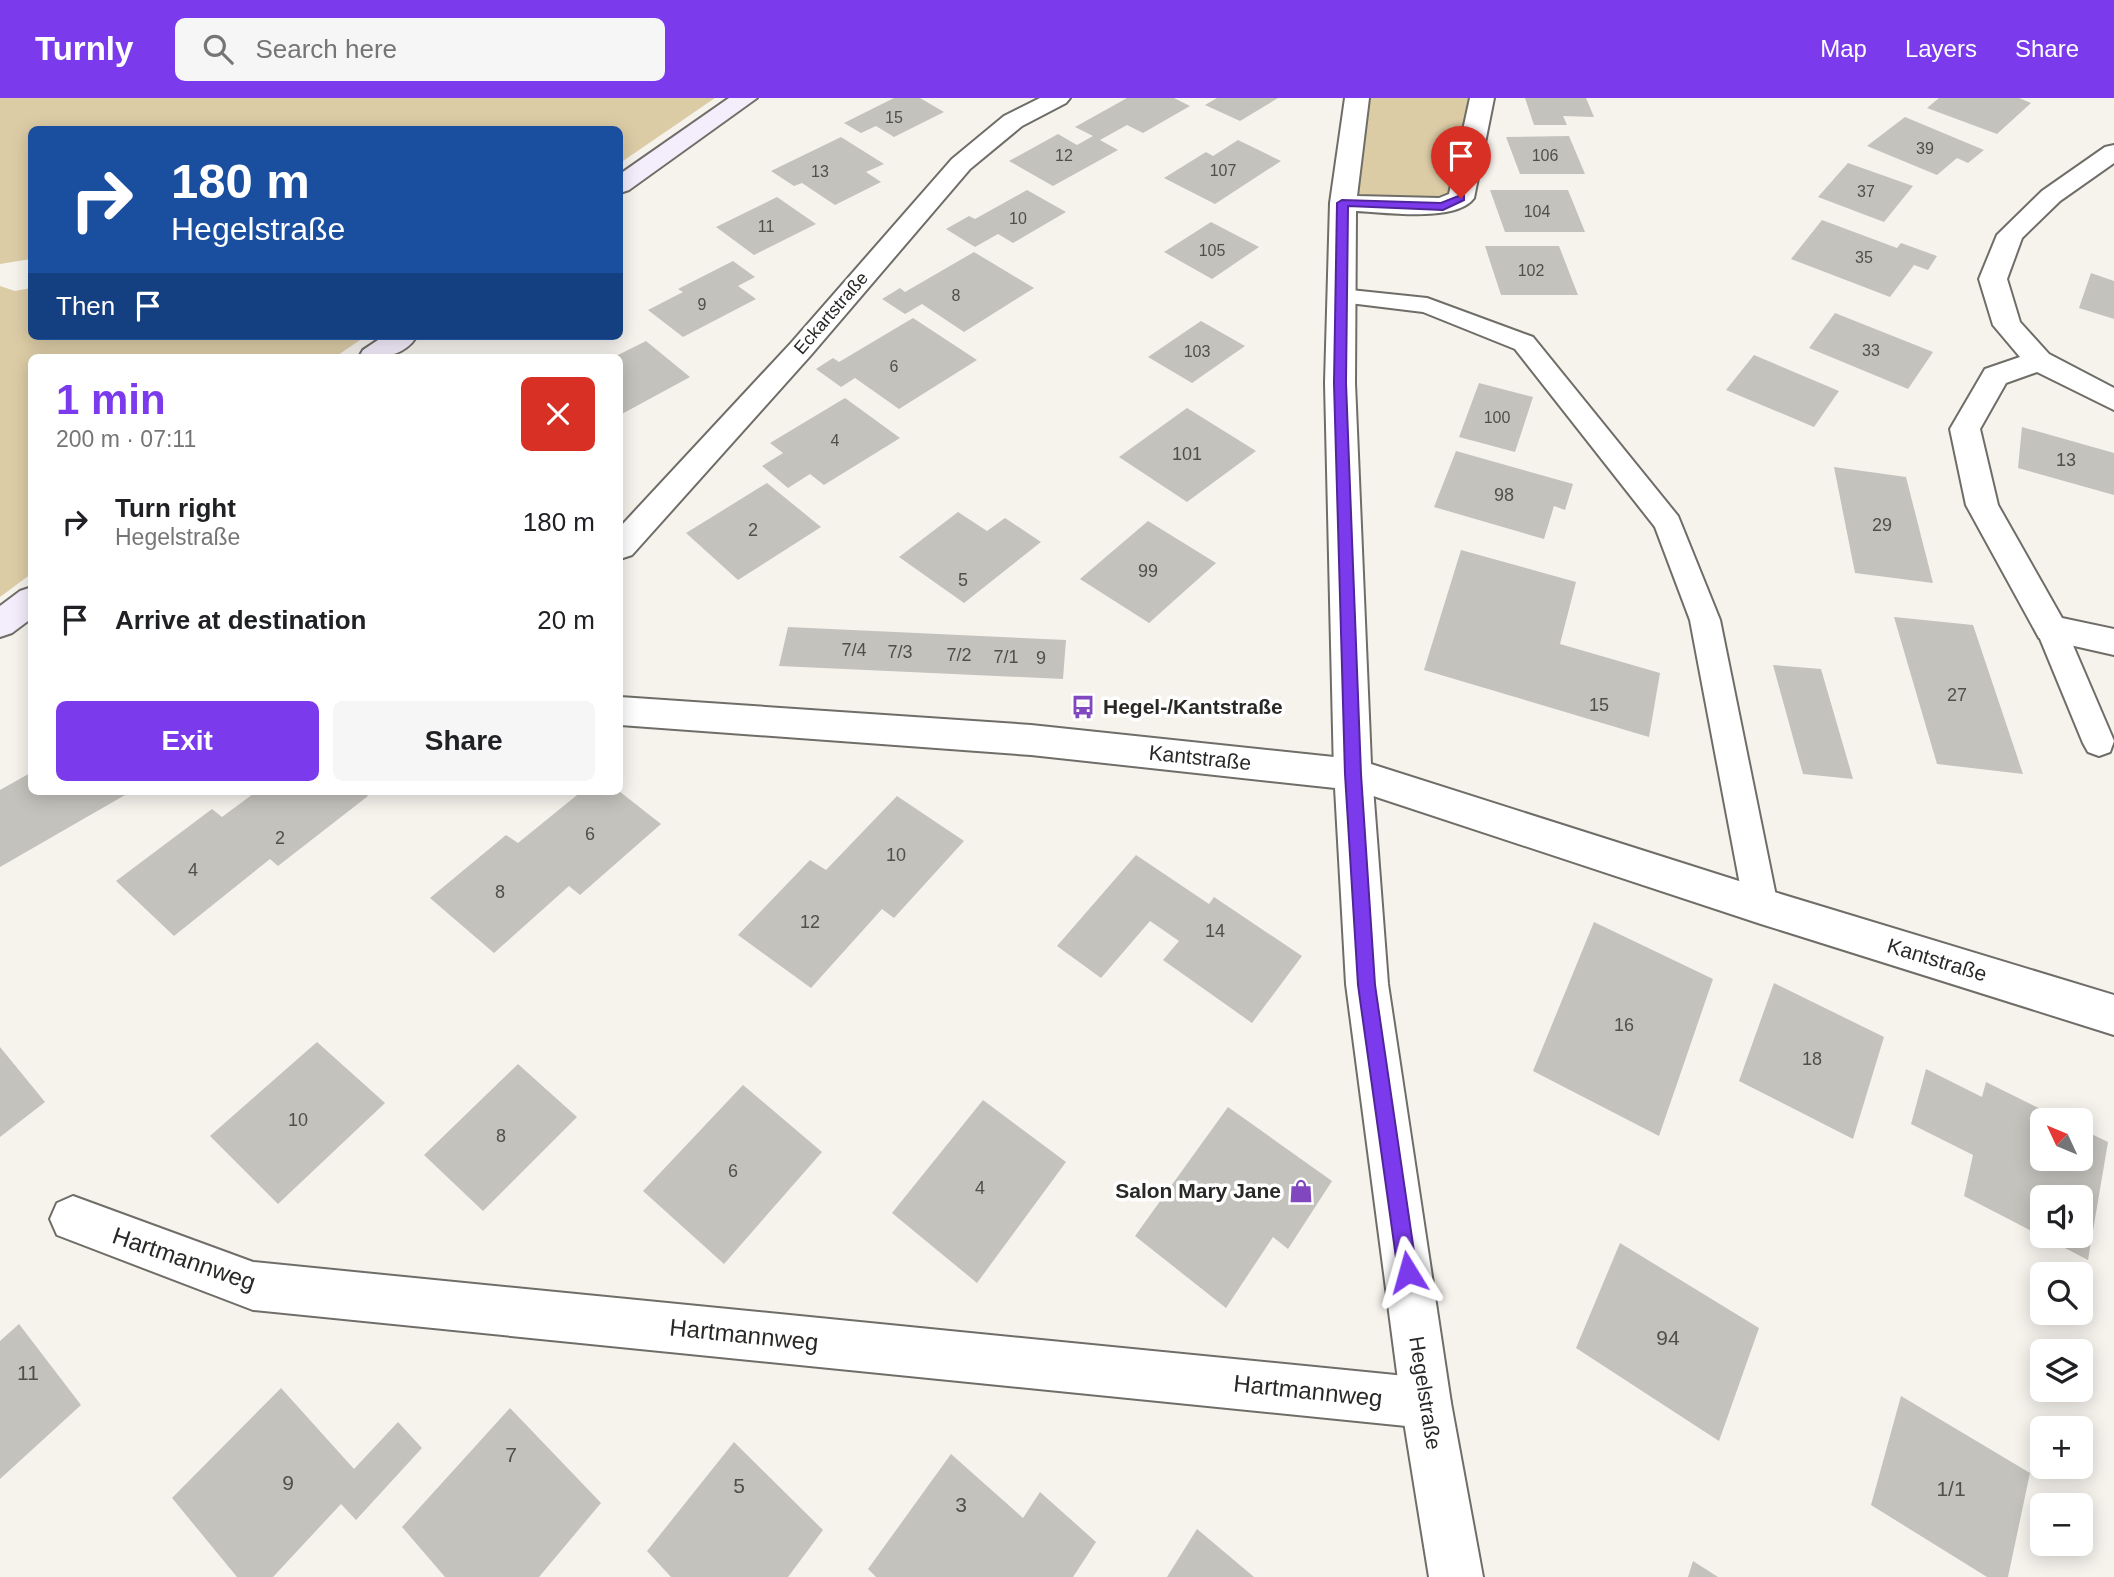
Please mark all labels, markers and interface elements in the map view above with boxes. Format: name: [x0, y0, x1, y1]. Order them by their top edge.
search box: [175, 18, 665, 81]
text: Turnly: [35, 30, 133, 67]
icon: search: [199, 30, 237, 68]
text: Search here: [255, 34, 397, 64]
text: Map: [1820, 35, 1867, 62]
text: Layers: [1905, 35, 1977, 62]
text: Share: [2015, 35, 2079, 62]
house number: 15: [885, 109, 903, 126]
pin: [1431, 126, 1491, 198]
icon: arrive: [1442, 137, 1480, 175]
house number: 39: [1916, 140, 1934, 157]
house number: 12: [1055, 147, 1073, 164]
house number: 106: [1532, 147, 1558, 164]
icon: right: [56, 154, 147, 245]
text: 180 m: [171, 154, 310, 208]
house number: 107: [1210, 162, 1236, 179]
house number: 13: [811, 163, 829, 180]
house number: 37: [1857, 183, 1875, 200]
house number: 104: [1524, 203, 1550, 220]
house number: 10: [1009, 210, 1027, 227]
text: Hegelstraße: [171, 211, 345, 247]
house number: 11: [758, 218, 774, 235]
house number: 105: [1199, 242, 1225, 259]
house number: 35: [1855, 249, 1873, 266]
house number: 102: [1518, 262, 1544, 279]
street label: Eckartstraße: [790, 268, 872, 358]
icon: arrive: [129, 287, 167, 325]
house number: 8: [952, 287, 961, 304]
text: Then: [56, 291, 115, 321]
house number: 9: [698, 296, 707, 313]
house number: 33: [1862, 342, 1880, 359]
house number: 103: [1184, 343, 1210, 360]
house number: 6: [890, 358, 899, 375]
text: 1 min: [56, 376, 166, 423]
button: close: [521, 377, 595, 451]
house number: 100: [1484, 409, 1510, 426]
text: 200 m · 07:11: [56, 426, 196, 452]
house number: 4: [831, 432, 840, 449]
house number: 101: [1172, 444, 1202, 464]
house number: 13: [2056, 450, 2076, 470]
house number: 98: [1494, 485, 1514, 505]
text: Turn right: [115, 493, 236, 523]
icon: right: [56, 503, 94, 541]
text: 180 m: [523, 507, 595, 537]
house number: 29: [1872, 515, 1892, 535]
house number: 2: [748, 520, 758, 540]
text: Hegelstraße: [115, 524, 240, 550]
house number: 99: [1138, 561, 1158, 581]
house number: 5: [958, 570, 968, 590]
icon: arrive: [56, 601, 94, 639]
text: Arrive at destination: [115, 605, 366, 635]
text: 20 m: [537, 605, 595, 635]
house number: 7/4: [841, 640, 867, 660]
house number: 7/3: [887, 642, 913, 662]
house number: 7/2: [946, 645, 972, 665]
house number: 7/1: [993, 647, 1019, 667]
house number: 9: [1036, 648, 1046, 668]
house number: 27: [1947, 685, 1967, 705]
bus stop icon: Hegel-/Kantstraße: [1069, 693, 1097, 721]
place label: Hegel-/Kantstraße: [1103, 695, 1283, 718]
house number: 15: [1589, 695, 1609, 715]
button: Exit: [56, 701, 319, 781]
button: Share: [333, 701, 595, 781]
street label: Kantstraße: [1148, 741, 1252, 774]
house number: 6: [585, 824, 595, 844]
house number: 2: [275, 828, 285, 848]
house number: 10: [886, 845, 906, 865]
house number: 4: [188, 860, 198, 880]
house number: 8: [495, 882, 505, 902]
house number: 12: [800, 912, 820, 932]
house number: 14: [1205, 921, 1225, 941]
street label: Kantstraße: [1885, 934, 1990, 986]
house number: 16: [1614, 1015, 1634, 1035]
house number: 18: [1802, 1049, 1822, 1069]
north arrow: [2030, 1108, 2093, 1171]
map controls: [2030, 1108, 2093, 1556]
house number: 10: [288, 1110, 308, 1130]
house number: 8: [496, 1126, 506, 1146]
house number: 6: [728, 1161, 738, 1181]
shop icon: Salon Mary Jane: [1287, 1177, 1315, 1205]
house number: 4: [975, 1178, 985, 1198]
place label: Salon Mary Jane: [1115, 1179, 1281, 1202]
button: sound: [2030, 1185, 2093, 1248]
street label: Hartmannweg: [109, 1221, 259, 1296]
position arrow: [1371, 1235, 1445, 1309]
button: search: [2030, 1262, 2093, 1325]
street label: Hartmannweg: [668, 1313, 820, 1356]
house number: 94: [1656, 1326, 1680, 1349]
street label: Hegelstraße: [1405, 1335, 1446, 1451]
button: layers: [2030, 1339, 2093, 1402]
house number: 11: [17, 1361, 39, 1384]
street label: Hartmannweg: [1232, 1369, 1384, 1412]
button: +: [2030, 1416, 2093, 1479]
house number: 7: [505, 1443, 517, 1466]
house number: 9: [282, 1471, 294, 1494]
house number: 5: [733, 1474, 745, 1497]
house number: 1/1: [1936, 1477, 1966, 1500]
house number: 3: [955, 1493, 967, 1516]
button: −: [2030, 1493, 2093, 1556]

